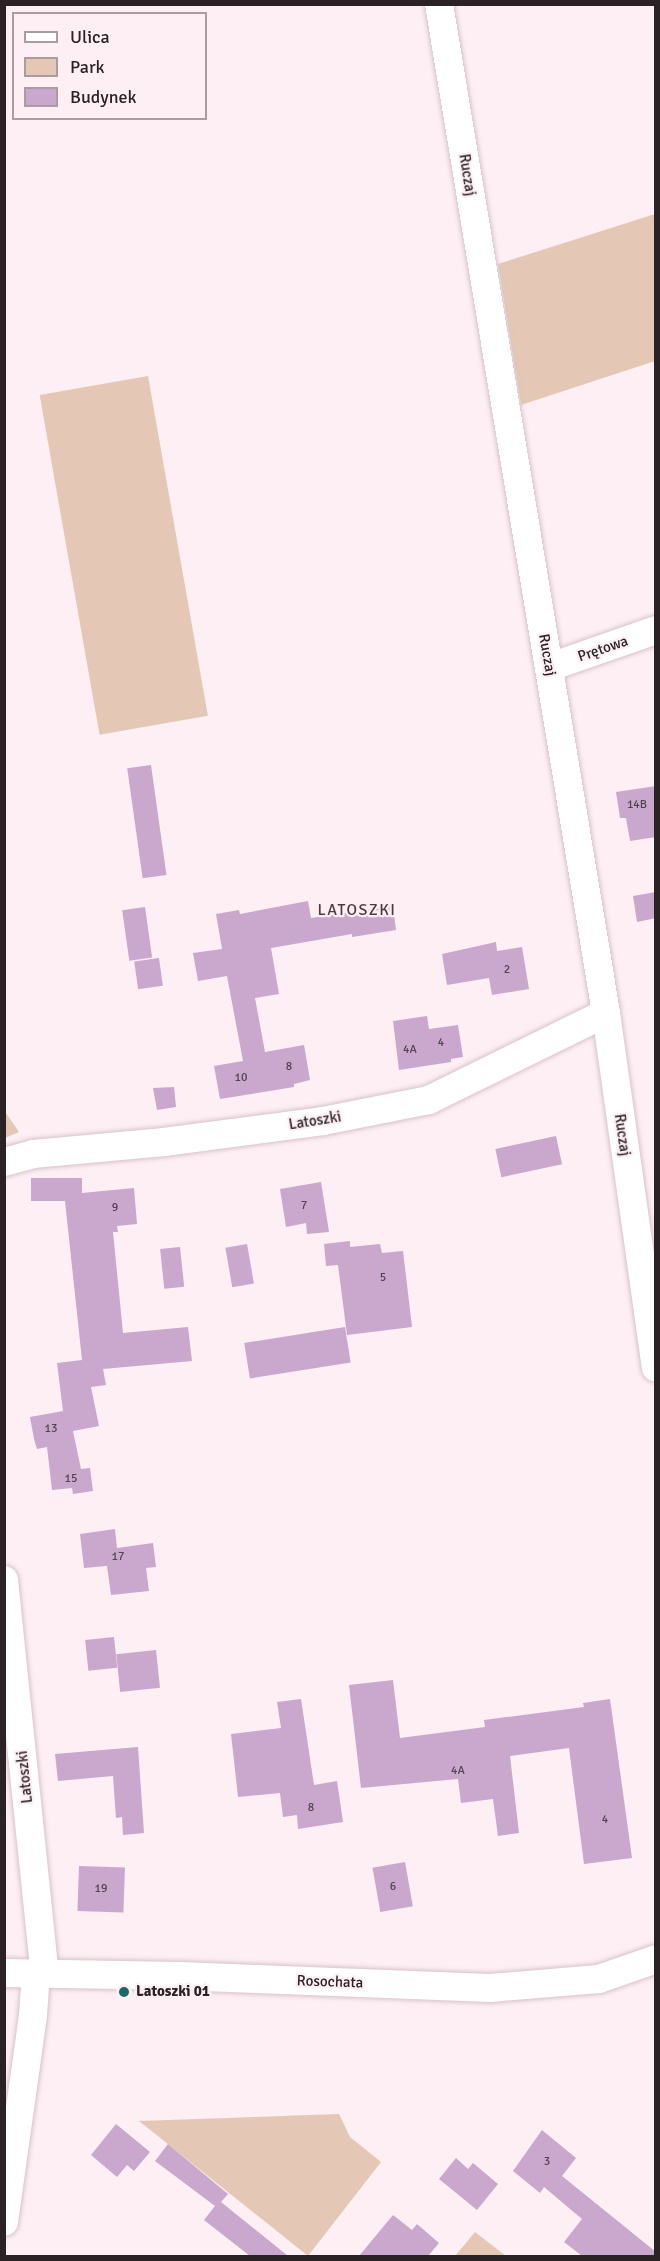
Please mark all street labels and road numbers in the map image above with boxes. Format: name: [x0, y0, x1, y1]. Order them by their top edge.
street label: Ruczaj: [455, 153, 479, 197]
street label: Prętowa: [575, 632, 631, 666]
street label: Ruczaj: [534, 633, 560, 677]
street label: Latoszki: [288, 1108, 342, 1134]
street label: Ruczaj: [610, 1113, 634, 1157]
street label: Latoszki: [13, 1750, 37, 1804]
street label: Rosochata: [296, 1972, 364, 1992]

